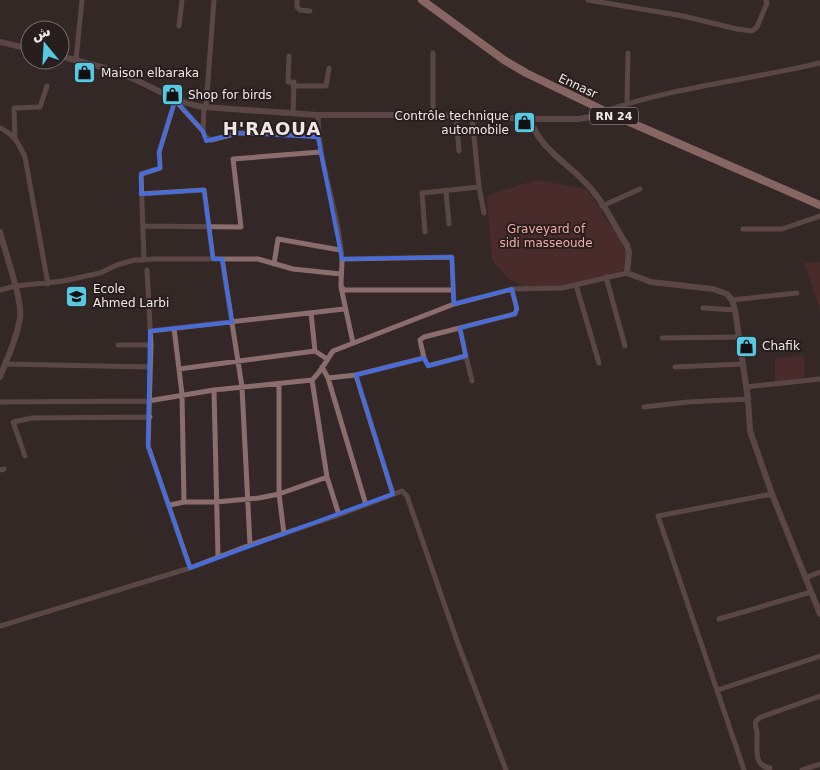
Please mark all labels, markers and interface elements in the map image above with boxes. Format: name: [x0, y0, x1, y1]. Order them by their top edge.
north arrow: [20, 20, 70, 70]
text: ش: [29, 22, 53, 43]
shop icon: Maison elbaraka: [73, 61, 97, 85]
place label: Maison elbaraka: [101, 66, 199, 80]
street label: Ennasr: [556, 71, 600, 101]
shop icon: Shop for birds: [160, 83, 184, 107]
place label: Shop for birds: [188, 88, 272, 102]
road number: RN 24: [590, 108, 638, 124]
place label: Contrôle technique automobile: [395, 109, 509, 137]
shop icon: Contrôle technique automobile: [513, 111, 537, 135]
district label: H'RAOUA: [223, 118, 321, 139]
park label: Graveyard of sidi masseoude: [499, 222, 593, 250]
place label: Ecole Ahmed Larbi: [93, 282, 169, 310]
school or university icon: Ecole Ahmed Larbi: [65, 284, 89, 308]
shop icon: Chafik: [734, 334, 758, 358]
place label: Chafik: [762, 339, 800, 353]

